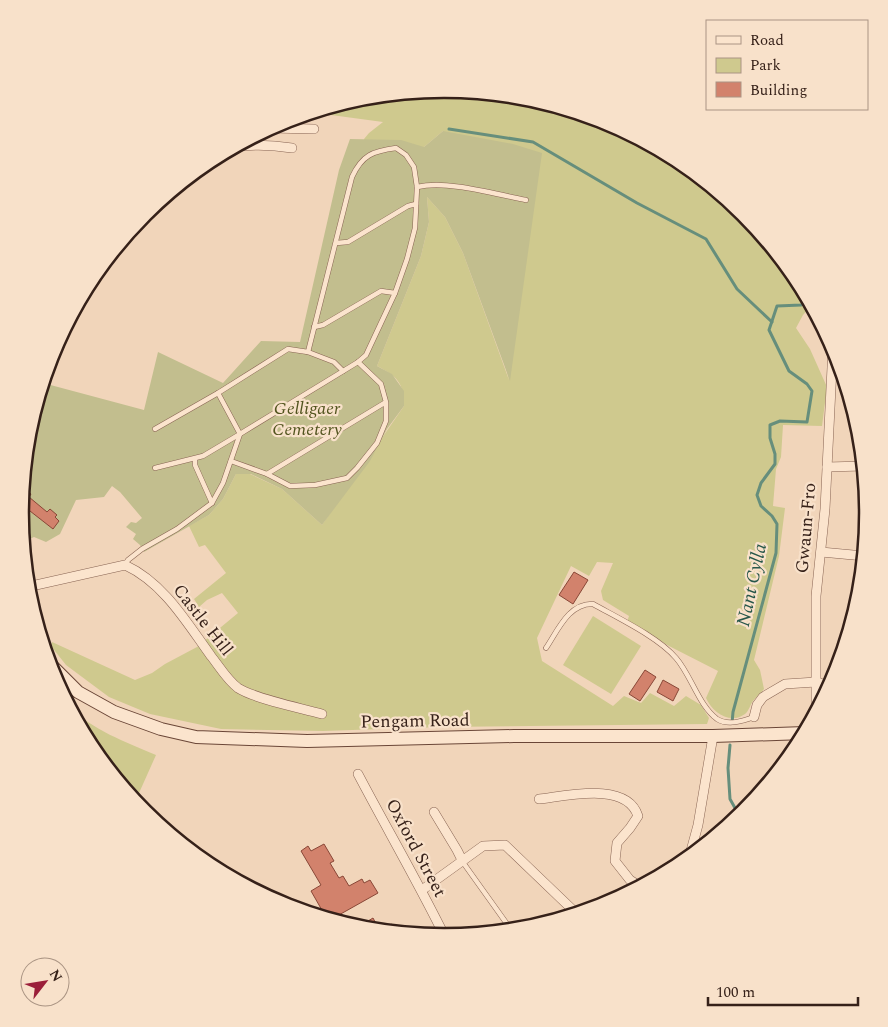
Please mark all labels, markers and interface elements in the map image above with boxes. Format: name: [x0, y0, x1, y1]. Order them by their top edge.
legend: [706, 20, 868, 110]
text: Road: [750, 29, 784, 52]
text: Park: [750, 54, 781, 77]
text: Building: [750, 79, 807, 102]
park label: Gelligaer Cemetery: [272, 395, 342, 443]
street label: Gwaun-Fro: [789, 482, 823, 574]
water label: Nant Cylla: [729, 540, 775, 629]
street label: Castle Hill: [166, 578, 240, 662]
street label: Pengam Road: [360, 707, 470, 735]
street label: Oxford Street: [379, 794, 453, 902]
north arrow: [20, 957, 70, 1007]
text: N: [44, 965, 68, 986]
scale bar: [708, 974, 858, 1006]
text: 100 m: [716, 981, 755, 1004]

